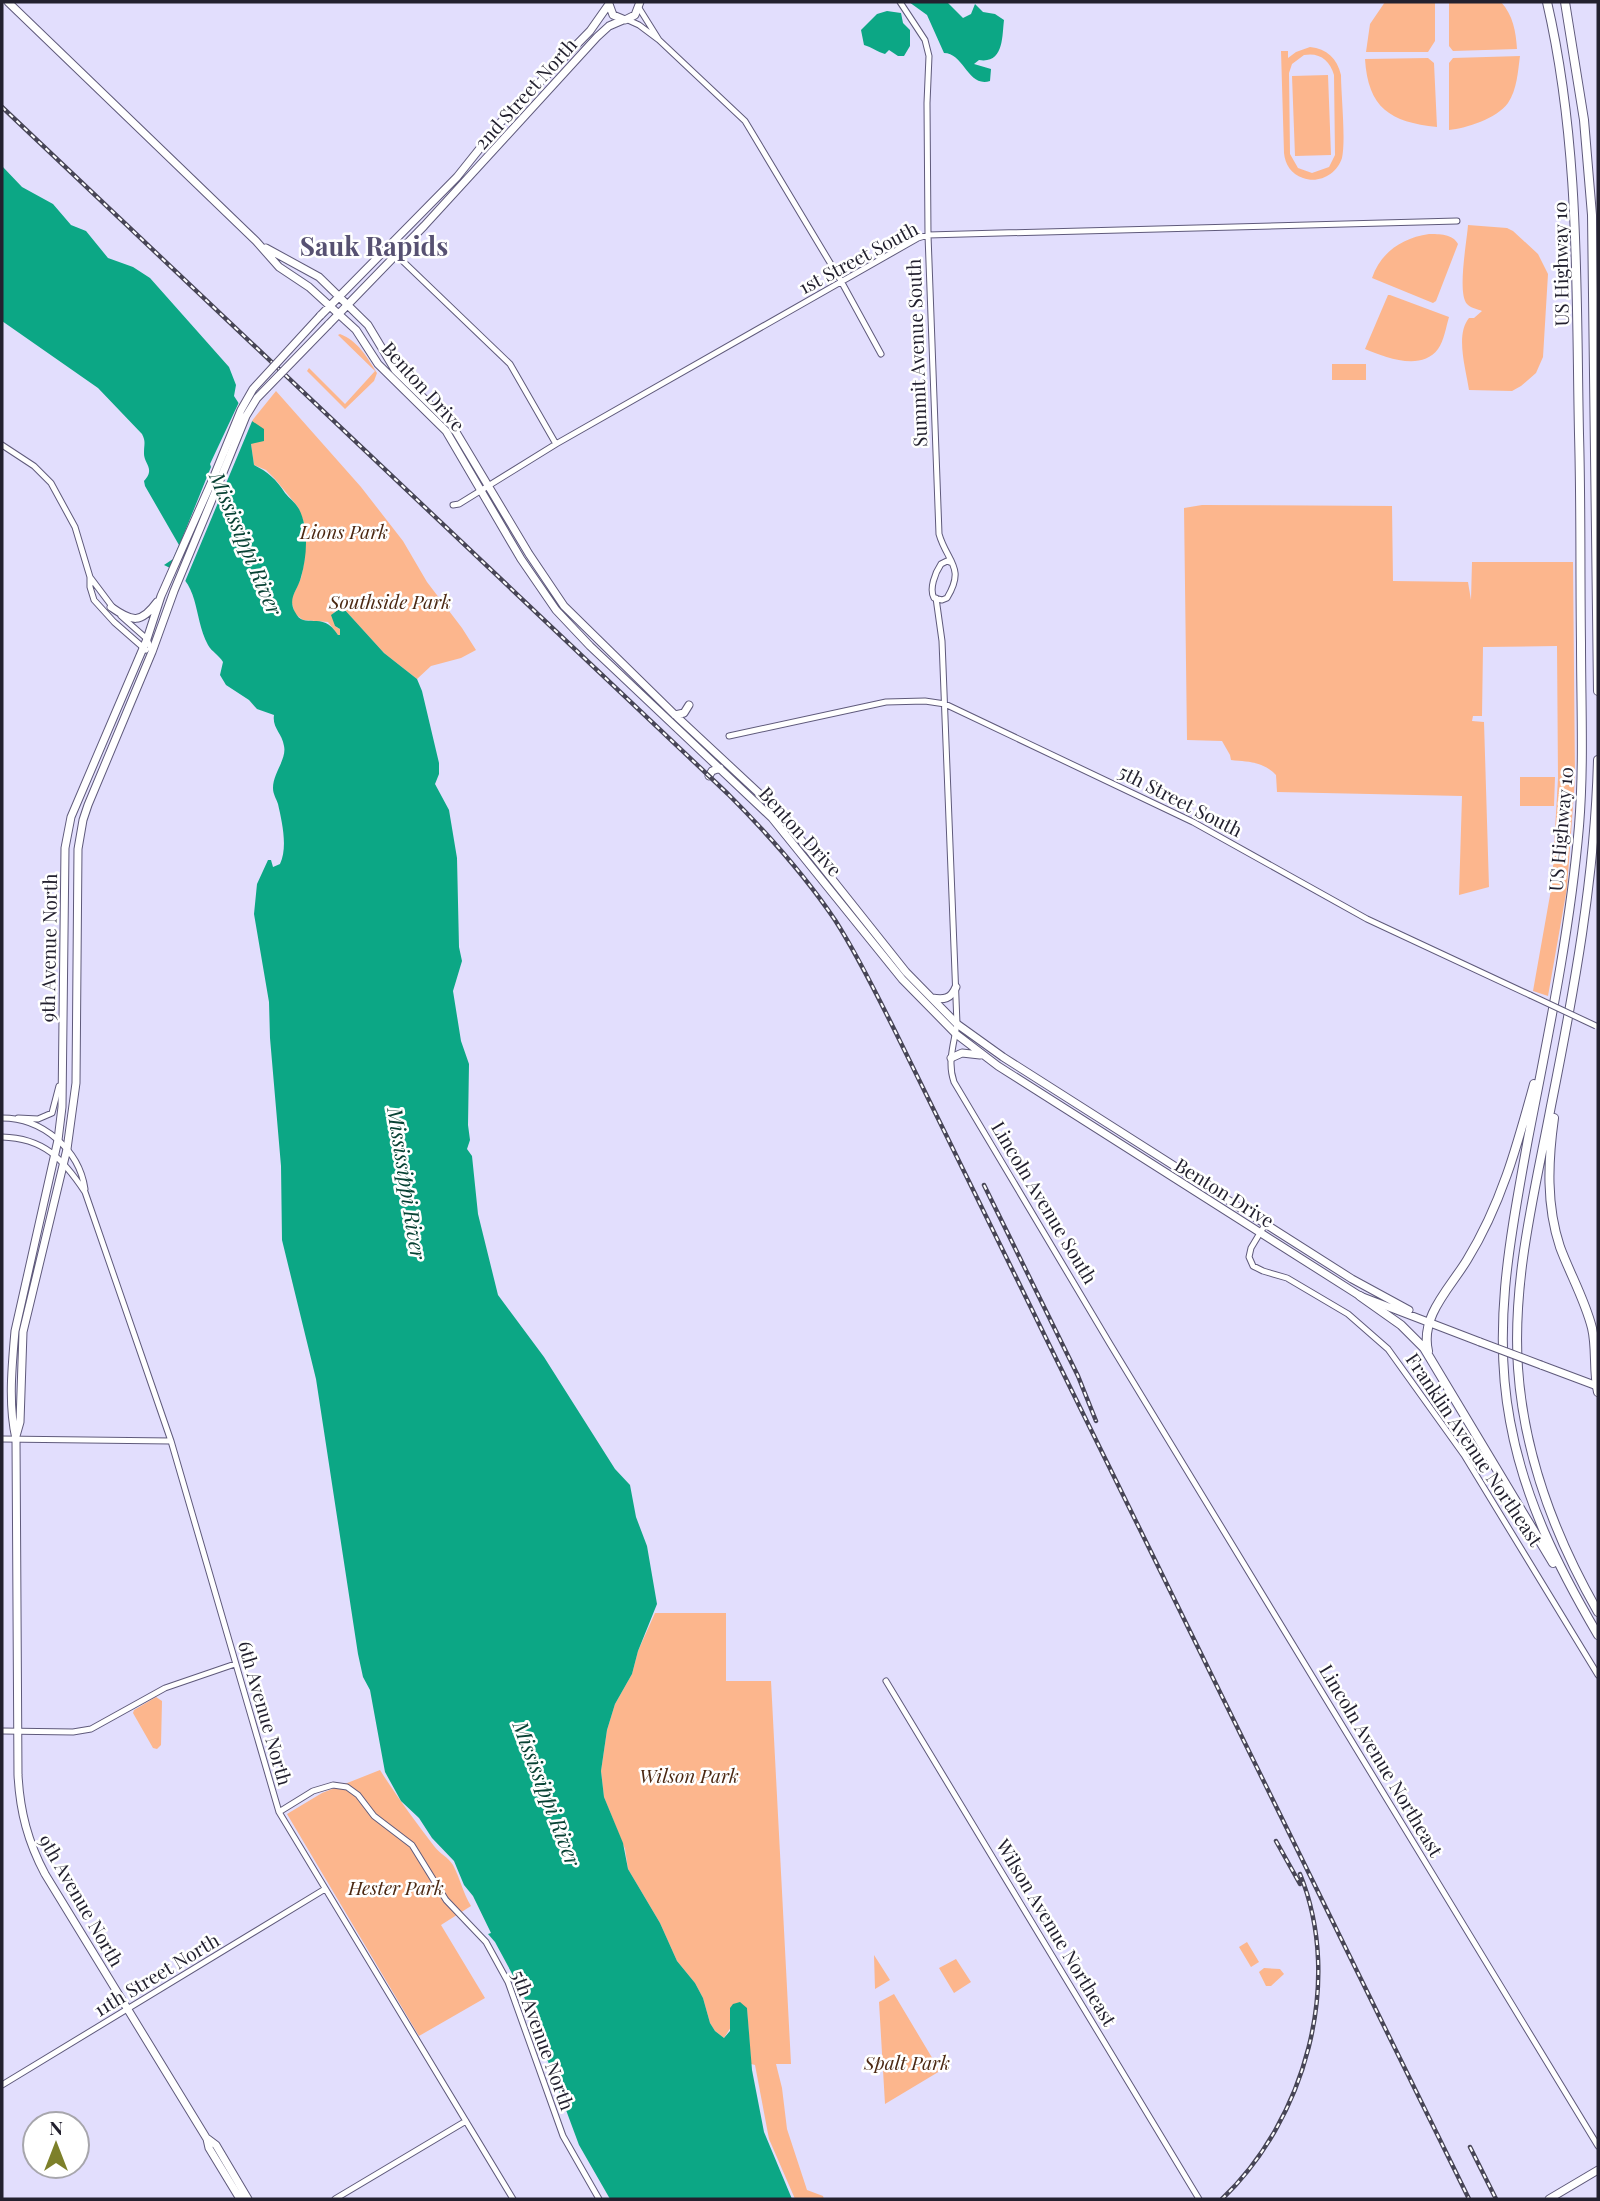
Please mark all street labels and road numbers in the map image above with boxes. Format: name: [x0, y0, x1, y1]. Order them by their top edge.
street label: 2nd Street North: [468, 32, 582, 154]
street label: US Highway 10: [1546, 201, 1574, 327]
street label: 1st Street South: [794, 215, 922, 299]
street label: Summit Avenue South: [900, 259, 932, 447]
street label: Benton Drive: [377, 335, 471, 437]
street label: 5th Street South: [1115, 758, 1247, 842]
street label: US Highway 10: [1542, 766, 1578, 892]
street label: Benton Drive: [754, 780, 848, 882]
street label: 9th Avenue North: [34, 873, 62, 1023]
street label: Lincoln Avenue South: [986, 1116, 1104, 1288]
street label: Benton Drive: [1170, 1151, 1280, 1233]
street label: Franklin Avenue Northeast: [1400, 1347, 1550, 1551]
street label: 6th Avenue North: [233, 1638, 299, 1788]
street label: Lincoln Avenue Northeast: [1314, 1659, 1450, 1861]
street label: 9th Avenue North: [34, 1829, 130, 1971]
street label: Wilson Avenue Northeast: [990, 1833, 1123, 2030]
street label: 11th Street North: [88, 1926, 224, 2022]
street label: 5th Avenue North: [507, 1966, 581, 2114]

